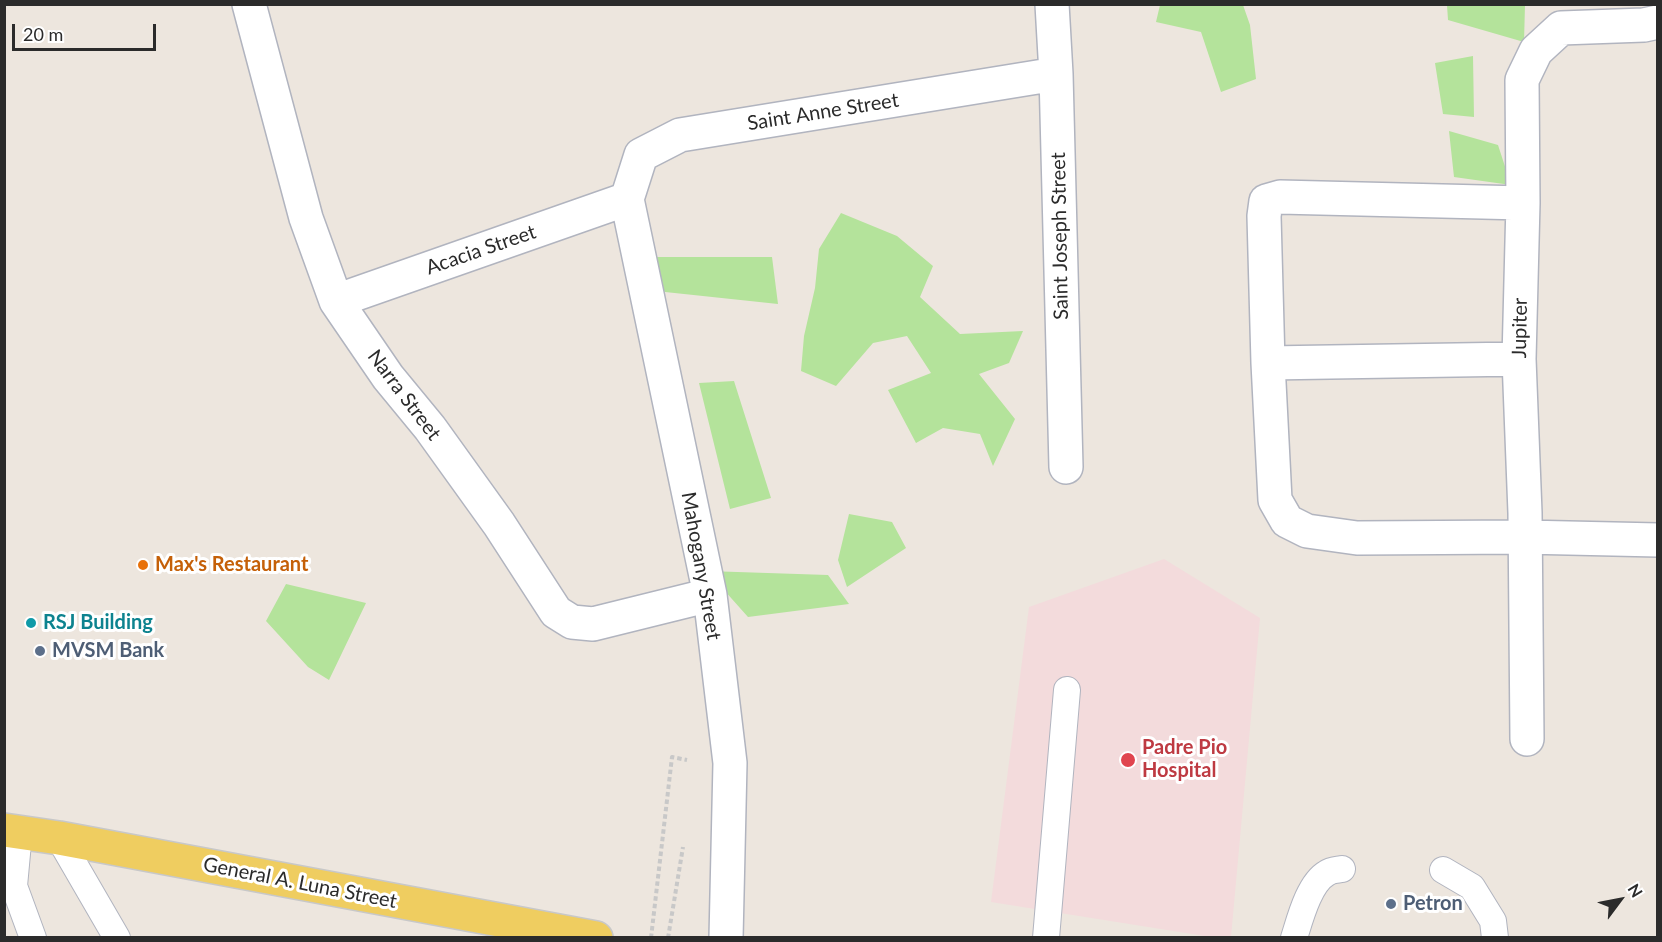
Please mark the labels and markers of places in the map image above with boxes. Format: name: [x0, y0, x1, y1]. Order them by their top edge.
place label: Max's Restaurant: [155, 553, 308, 577]
marker: Max's Restaurant: [136, 558, 150, 572]
place label: RSJ Building: [43, 611, 153, 635]
marker: RSJ Building: [24, 616, 38, 630]
place label: MVSM Bank: [52, 639, 164, 663]
marker: MVSM Bank: [33, 644, 47, 658]
place label: Padre Pio Hospital: [1142, 736, 1227, 783]
marker: Padre Pio Hospital: [1119, 751, 1137, 769]
place label: Petron: [1403, 892, 1463, 916]
marker: Petron: [1384, 897, 1398, 911]

